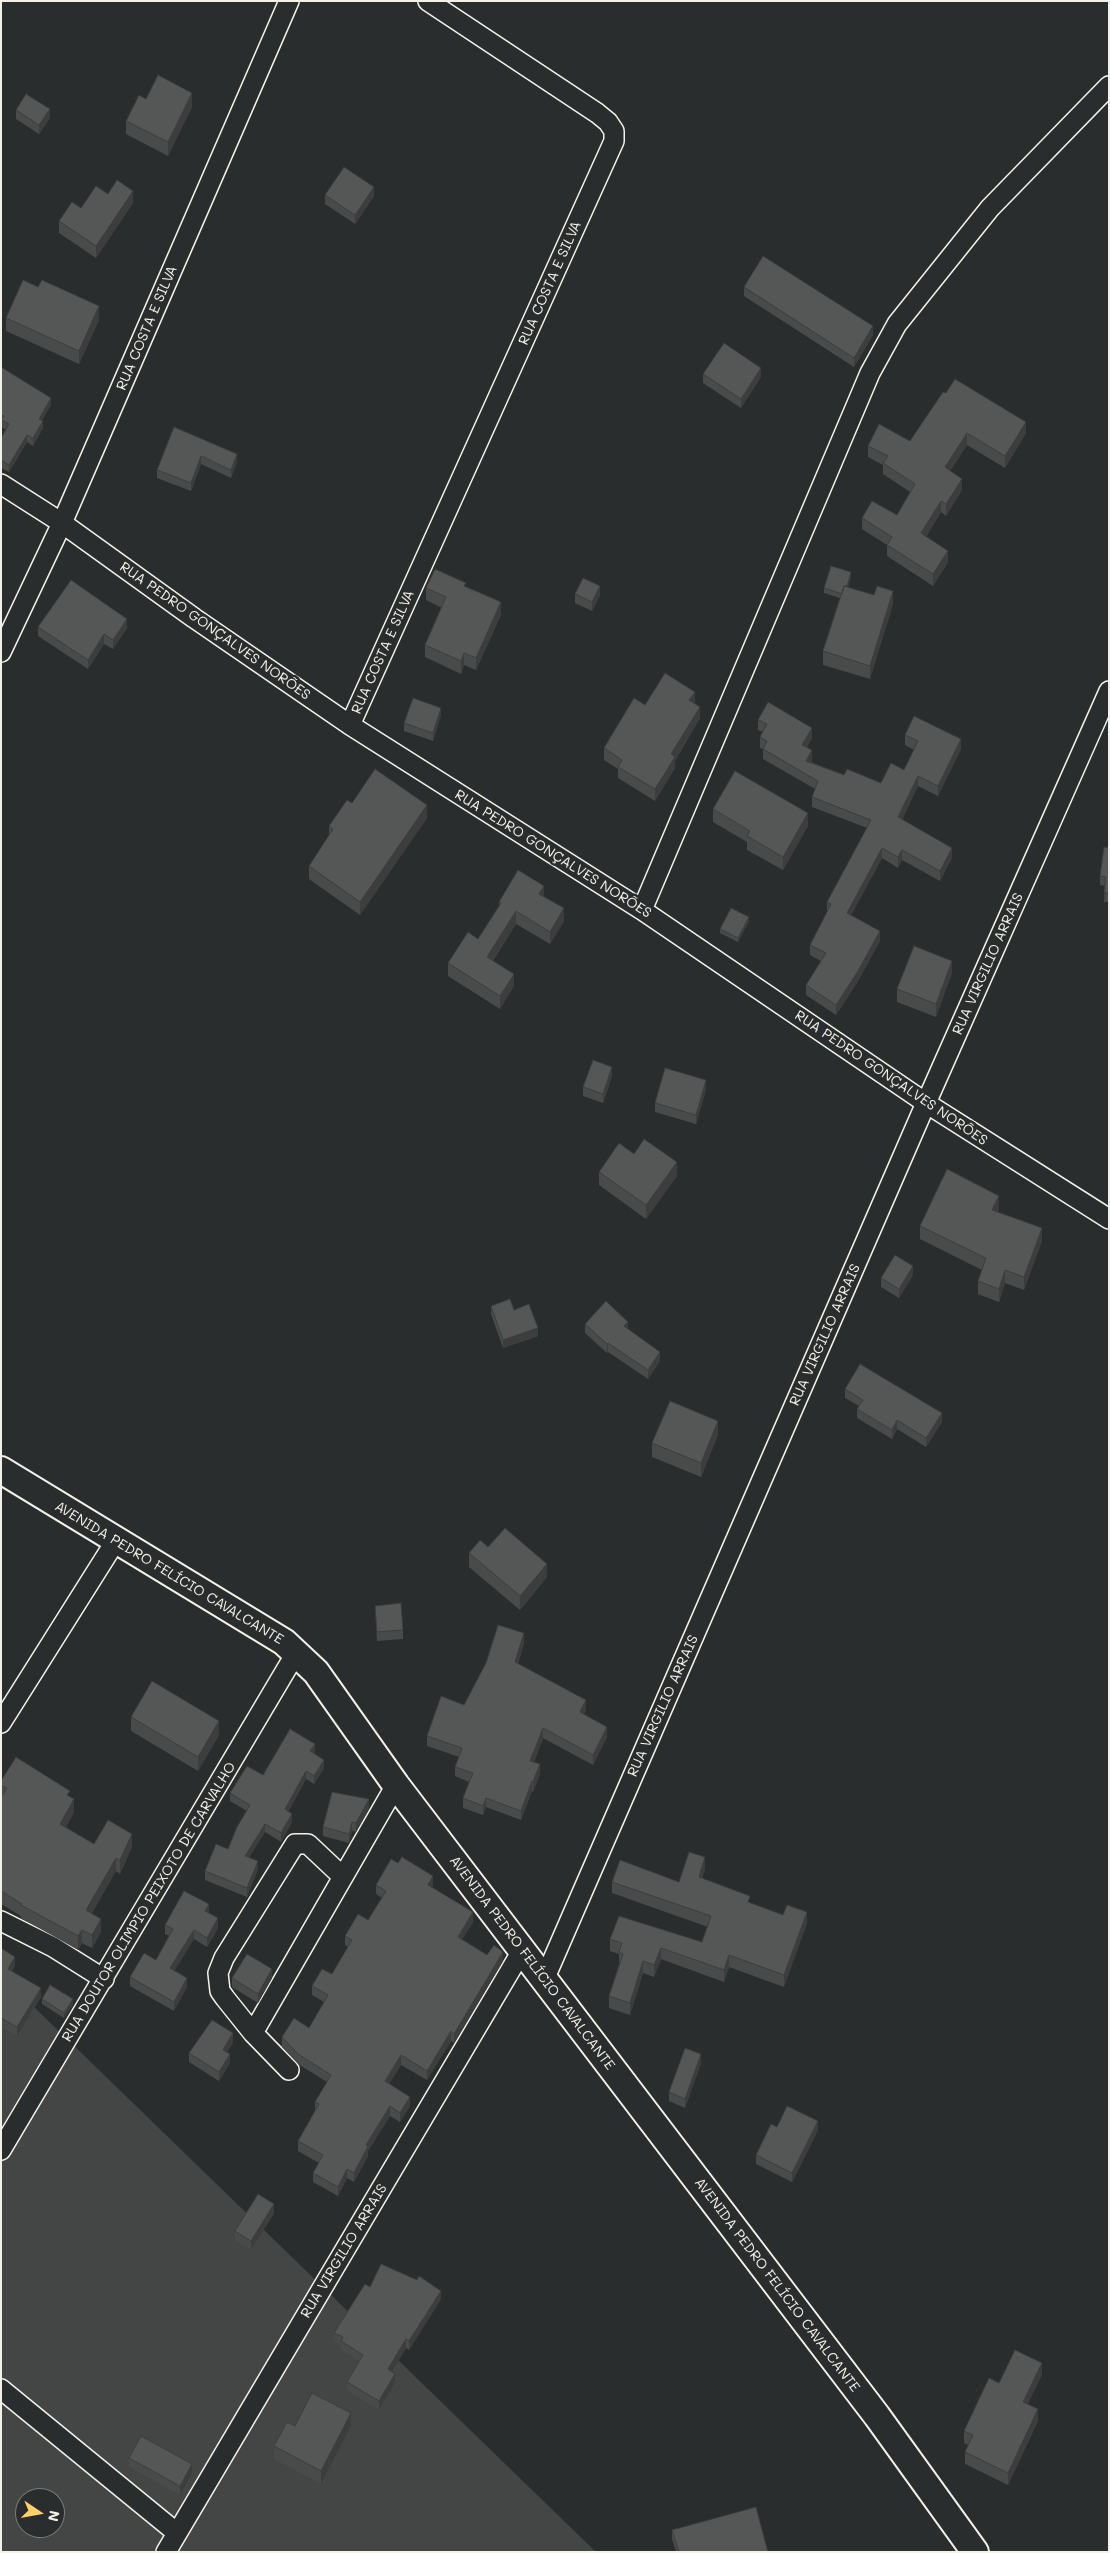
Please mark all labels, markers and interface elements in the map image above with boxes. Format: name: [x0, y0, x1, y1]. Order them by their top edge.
street label: RUA COSTA E SILVA: [515, 218, 585, 348]
street label: RUA COSTA E SILVA: [113, 263, 181, 393]
street label: RUA PEDRO GONÇALVES NORÕES: [116, 558, 314, 704]
street label: RUA COSTA E SILVA: [348, 587, 418, 717]
street label: RUA PEDRO GONÇALVES NORÕES: [452, 786, 654, 922]
street label: RUA VIRGILIO ARRAIS: [949, 890, 1027, 1038]
street label: RUA PEDRO GONÇALVES NORÕES: [791, 1007, 991, 1149]
street label: RUA VIRGILIO ARRAIS: [786, 1261, 864, 1409]
street label: AVENIDA PEDRO FELÍCIO CAVALCANTE: [52, 1498, 286, 1648]
street label: RUA VIRGILIO ARRAIS: [624, 1632, 702, 1780]
street label: RUA DOUTOR OLIMPIO PEIXOTO DE CARVALHO: [59, 1759, 239, 2045]
street label: AVENIDA PEDRO FELÍCIO CAVALCANTE: [446, 1853, 618, 2073]
street label: AVENIDA PEDRO FELÍCIO CAVALCANTE: [691, 2175, 863, 2395]
street label: RUA VIRGILIO ARRAIS: [297, 2181, 391, 2321]
north arrow: [15, 2488, 65, 2538]
text: N: [44, 2509, 65, 2523]

